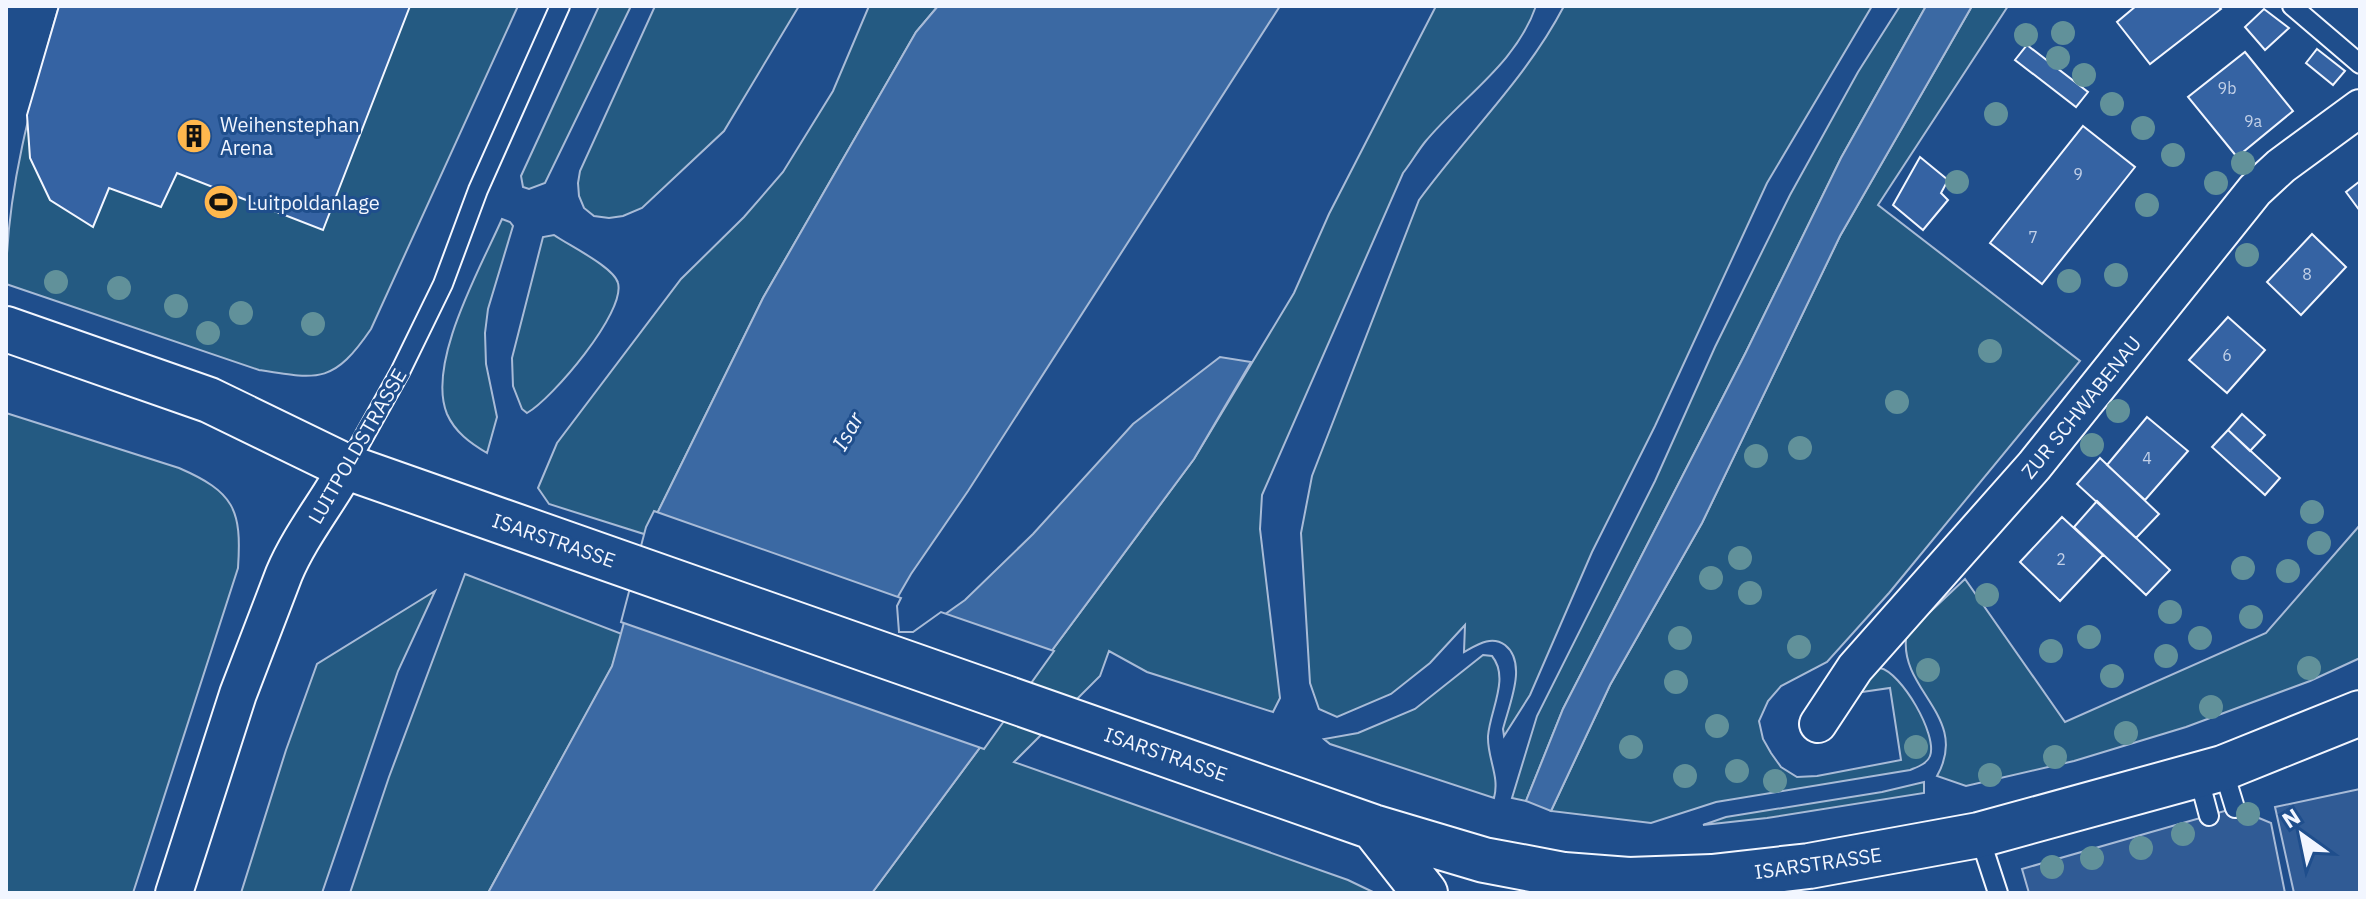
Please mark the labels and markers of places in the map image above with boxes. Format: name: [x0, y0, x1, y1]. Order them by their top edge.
place label: Weihenstephan Arena: [220, 111, 360, 161]
building icon: Weihenstephan Arena: [175, 117, 213, 155]
sports icon: Luitpoldanlage: [202, 183, 240, 221]
place label: Luitpoldanlage: [247, 189, 380, 216]

